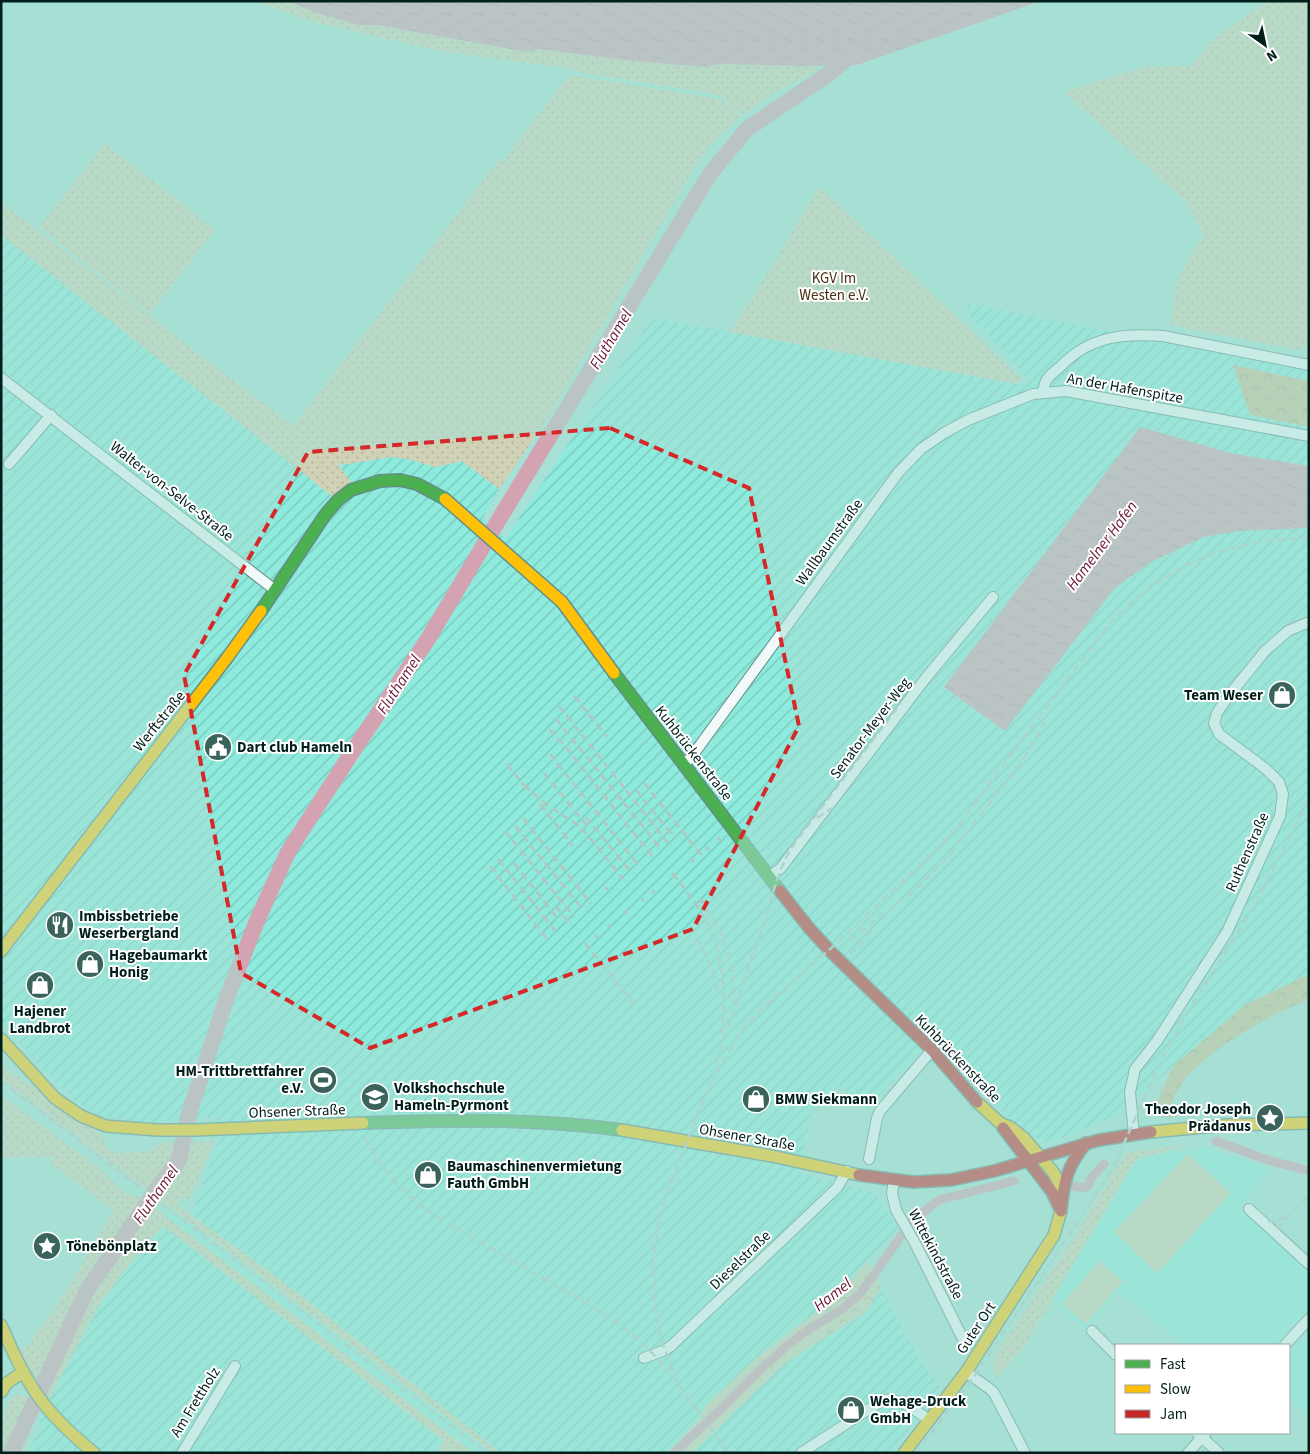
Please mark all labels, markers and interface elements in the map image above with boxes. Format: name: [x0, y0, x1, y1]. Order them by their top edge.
north arrow: [1240, 20, 1290, 70]
text: N: [1262, 44, 1281, 66]
park label: KGV Im Westen e.V.: [799, 268, 869, 306]
water label: Fluthamel: [584, 305, 637, 374]
street label: An der Hafenspitze: [1065, 368, 1185, 409]
street label: Walter-von-Selve-Straße: [105, 436, 238, 546]
street label: Wallbaumstraße: [791, 495, 868, 590]
water label: Hamelner Hafen: [1061, 496, 1143, 595]
water label: Fluthamel: [372, 651, 426, 718]
street label: Senator-Meyer-Weg: [825, 673, 916, 783]
shop icon: Team Weser: [1267, 680, 1297, 710]
place label: Team Weser: [1184, 685, 1263, 706]
street label: Werftstraße: [128, 686, 190, 756]
street label: Kuhbrückenstraße: [650, 701, 737, 805]
public building icon: Dart club Hameln: [203, 732, 233, 762]
place label: Dart club Hameln: [237, 737, 352, 758]
street label: Ruthenstraße: [1221, 809, 1274, 895]
place label: Imbissbetriebe Weserbergland: [79, 906, 179, 944]
restaurant icon: Imbissbetriebe Weserbergland: [45, 910, 75, 940]
place label: Hagebaumarkt Honig: [109, 945, 208, 983]
shop icon: Hagebaumarkt Honig: [75, 949, 105, 979]
shop icon: Hajener Landbrot: [25, 970, 55, 1000]
place label: Hajener Landbrot: [10, 1001, 71, 1039]
street label: Kuhbrückenstraße: [910, 1009, 1005, 1107]
place label: HM-Trittbrettfahrer e.V.: [175, 1061, 304, 1099]
sports icon: HM-Trittbrettfahrer e.V.: [308, 1065, 338, 1095]
place label: Volkshochschule Hameln-Pyrmont: [393, 1078, 509, 1116]
school or university icon: Volkshochschule Hameln-Pyrmont: [360, 1082, 390, 1112]
shop icon: BMW Siekmann: [741, 1084, 771, 1114]
place label: BMW Siekmann: [775, 1089, 877, 1110]
street label: Ohsener Straße: [248, 1099, 346, 1124]
place label: Theodor Joseph Prädanus: [1145, 1099, 1251, 1137]
place icon: Theodor Joseph Prädanus: [1255, 1103, 1285, 1133]
street label: Ohsener Straße: [697, 1119, 796, 1156]
place label: Baumaschinenvermietung Fauth GmbH: [447, 1156, 622, 1194]
shop icon: Baumaschinenvermietung Fauth GmbH: [413, 1160, 443, 1190]
water label: Fluthamel: [128, 1161, 184, 1228]
street label: Wittekindstraße: [903, 1205, 968, 1303]
street label: Dieselstraße: [705, 1226, 775, 1295]
place icon: Tönebönplatz: [32, 1231, 62, 1261]
place label: Tönebönplatz: [66, 1236, 157, 1257]
water label: Hamel: [809, 1273, 856, 1317]
street label: Guter Ort: [952, 1298, 1001, 1358]
legend: [1115, 1344, 1290, 1434]
text: Fast: [1160, 1354, 1186, 1375]
street label: Am Frettholz: [165, 1363, 225, 1441]
text: Slow: [1160, 1379, 1191, 1400]
place label: Wehage-Druck GmbH: [870, 1391, 967, 1429]
shop icon: Wehage-Druck GmbH: [836, 1395, 866, 1425]
text: Jam: [1160, 1404, 1187, 1425]

